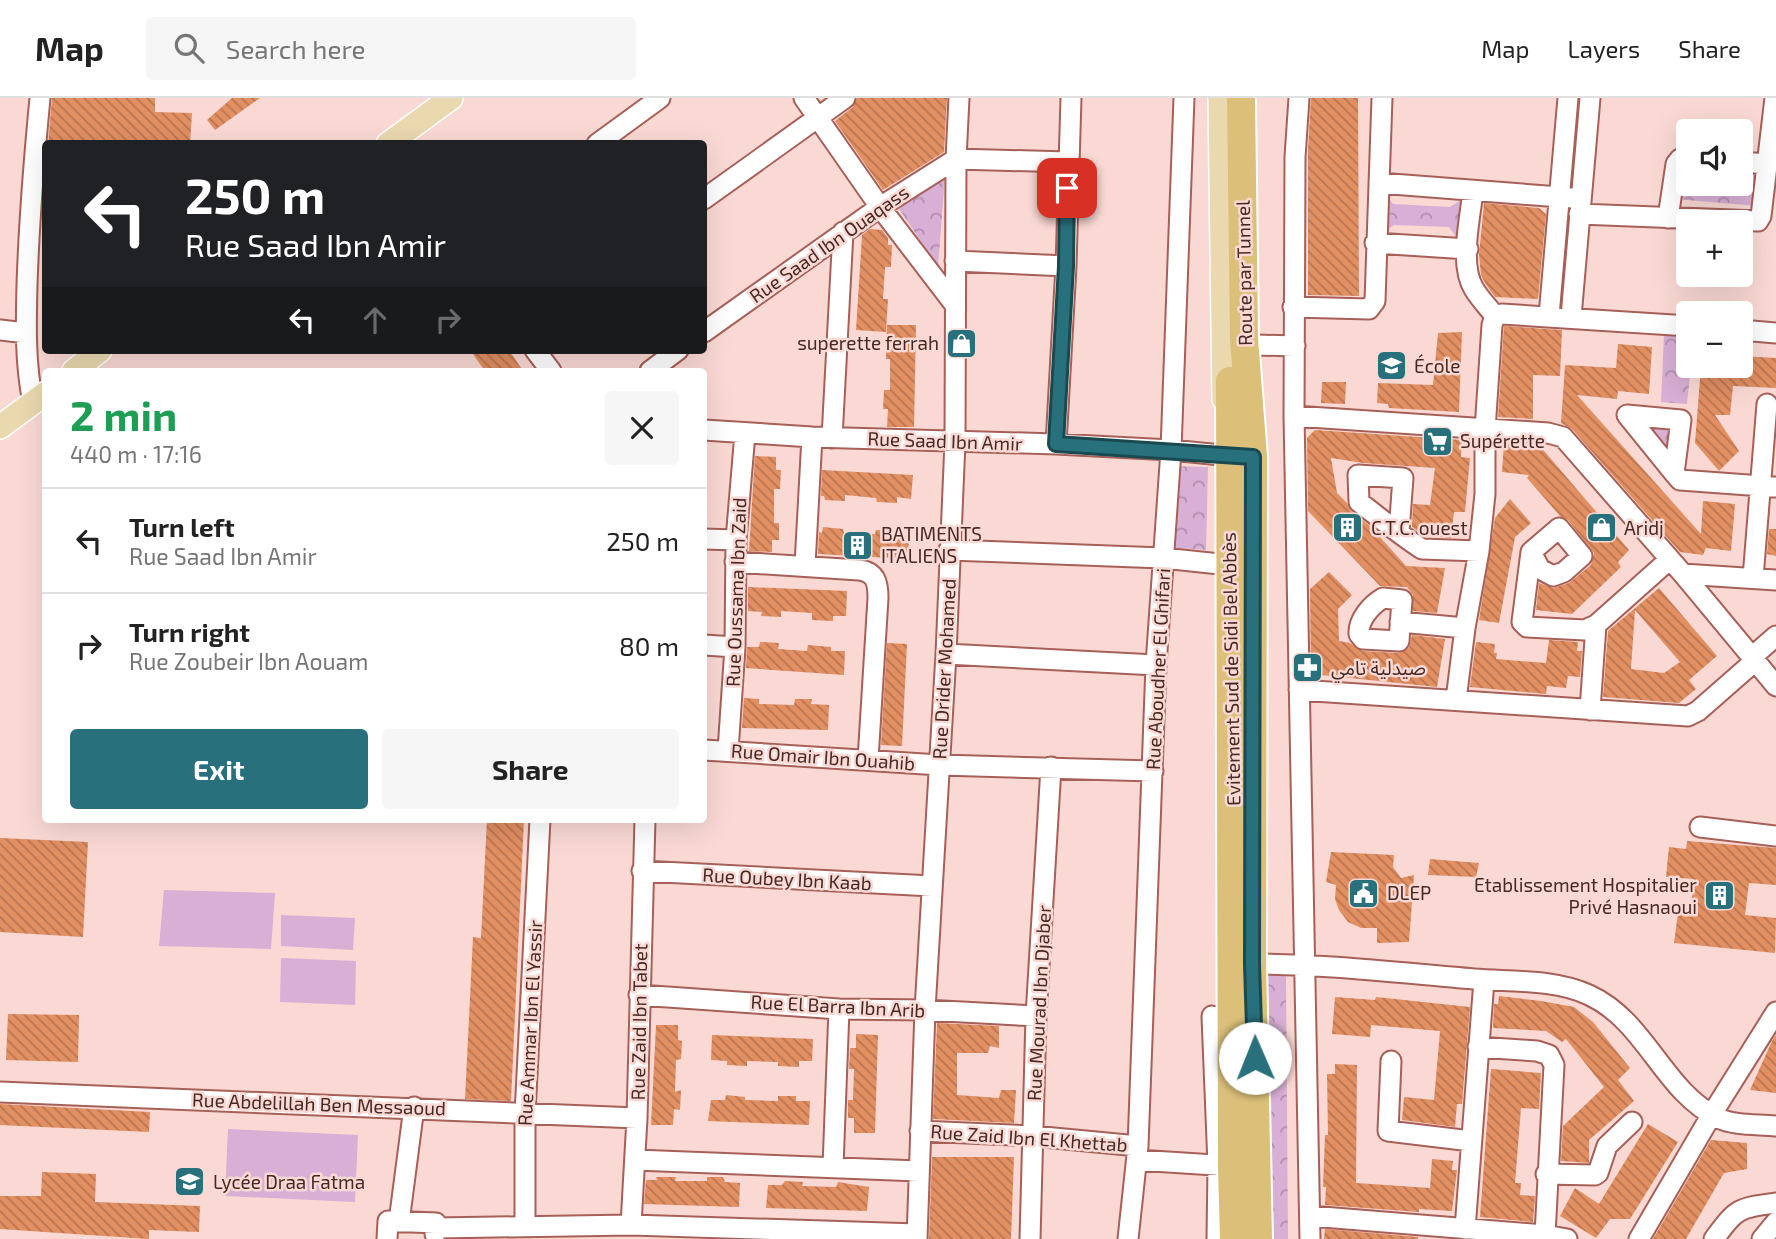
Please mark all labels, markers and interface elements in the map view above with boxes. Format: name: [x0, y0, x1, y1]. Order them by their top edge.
search box: [146, 17, 636, 80]
text: Map: [35, 28, 104, 68]
icon: search: [170, 29, 208, 67]
text: Search here: [226, 33, 365, 64]
text: Map: [1481, 34, 1529, 63]
text: Layers: [1567, 34, 1640, 63]
text: Share: [1678, 34, 1741, 63]
map controls: [1676, 119, 1753, 378]
button: sound: [1676, 119, 1753, 196]
pin: [1037, 158, 1097, 218]
text: 250 m: [185, 165, 325, 224]
icon: left: [70, 168, 161, 259]
icon: arrive: [1048, 169, 1086, 207]
street label: Rue Saad Ibn Ouaqass: [745, 180, 913, 307]
street label: Route par Tunnel: [1231, 200, 1256, 346]
button: +: [1676, 210, 1753, 287]
text: Rue Saad Ibn Amir: [185, 225, 446, 263]
icon: left: [283, 301, 321, 339]
icon: ahead: [356, 301, 394, 339]
icon: right: [429, 301, 467, 339]
button: −: [1676, 301, 1753, 378]
shop icon: superette ferrah: [945, 326, 979, 360]
place label: superette ferrah: [797, 331, 939, 354]
school or university icon: École: [1374, 349, 1408, 383]
place label: École: [1414, 354, 1460, 377]
text: 2 min: [70, 389, 177, 439]
button: close: [605, 391, 679, 465]
supermarket icon: Supérette: [1420, 424, 1454, 458]
street label: Rue Saad Ibn Amir: [867, 426, 1023, 455]
place label: Supérette: [1460, 429, 1545, 452]
text: 440 m · 17:16: [70, 440, 202, 468]
street label: Rue Oussama Ibn Zaid: [721, 497, 750, 687]
text: Turn left: [129, 511, 235, 542]
building icon: C.T.C. ouest: [1331, 511, 1365, 545]
shop icon: Aridj: [1584, 511, 1618, 545]
place label: C.T.C. ouest: [1371, 516, 1467, 539]
place label: Aridj: [1624, 516, 1664, 539]
icon: left: [70, 522, 108, 560]
place label: BATIMENTS ITALIENS: [881, 522, 982, 567]
text: 250 m: [606, 525, 679, 556]
building icon: BATIMENTS ITALIENS: [841, 528, 875, 562]
street label: Evitement Sud de Sidi Bel Abbès: [1217, 532, 1244, 806]
text: Rue Saad Ibn Amir: [129, 542, 317, 570]
street label: Rue Aboudher El Ghifari: [1141, 567, 1174, 770]
street label: Rue Drider Mohamed: [927, 578, 960, 760]
text: Turn right: [129, 616, 250, 647]
icon: right: [70, 627, 108, 665]
text: 80 m: [619, 630, 679, 661]
text: Rue Zoubeir Ibn Aouam: [129, 647, 368, 675]
pharmacy icon: صيدلية تامي: [1291, 651, 1325, 685]
place label: صيدلية تامي: [1331, 656, 1426, 683]
button: Exit: [70, 729, 368, 809]
button: Share: [382, 729, 679, 809]
street label: Rue Omair Ibn Ouahib: [730, 739, 916, 774]
street label: Rue Oubey Ibn Kaab: [702, 863, 872, 894]
place label: Etablissement Hospitalier Privé Hasnaoui: [1474, 873, 1697, 918]
public building icon: DLEP: [1347, 876, 1381, 910]
building icon: Etablissement Hospitalier Privé Hasnaoui: [1703, 879, 1737, 913]
place label: DLEP: [1387, 881, 1431, 904]
street label: Rue Mourad Ibn Djaber: [1022, 904, 1055, 1101]
street label: Rue Ammar Ibn El Yassir: [513, 919, 546, 1126]
street label: Rue Zaid Ibn Tabet: [626, 943, 651, 1101]
street label: Rue El Barra Ibn Arib: [750, 989, 926, 1022]
position arrow: [1218, 1021, 1292, 1095]
street label: Rue Abdelillah Ben Messaoud: [192, 1088, 446, 1119]
street label: Rue Zaid Ibn El Khettab: [930, 1119, 1128, 1156]
school or university icon: Lycée Draa Fatma: [173, 1165, 207, 1199]
place label: Lycée Draa Fatma: [213, 1170, 365, 1193]

